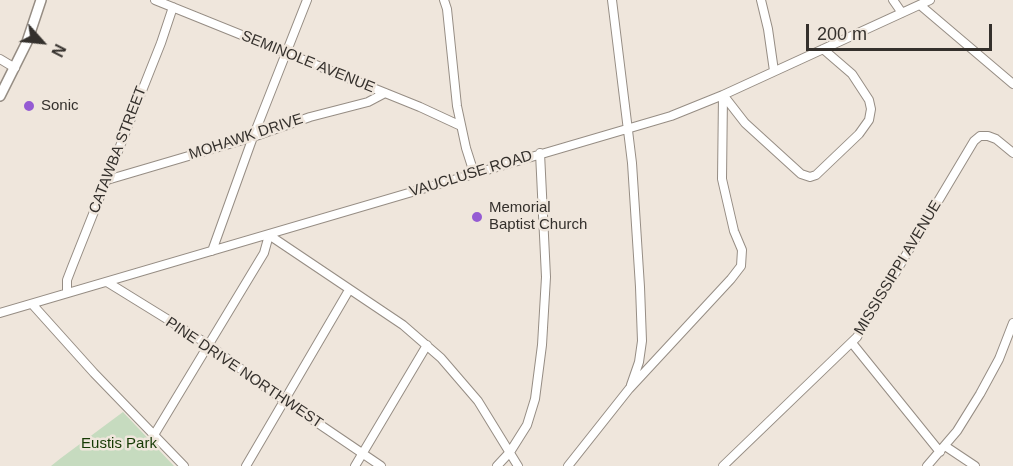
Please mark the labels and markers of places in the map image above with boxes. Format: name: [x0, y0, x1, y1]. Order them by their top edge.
place label: Sonic: [41, 97, 79, 115]
marker: Sonic: [22, 99, 36, 113]
place label: Memorial Baptist Church: [489, 199, 587, 234]
marker: Memorial Baptist Church: [470, 210, 484, 224]

